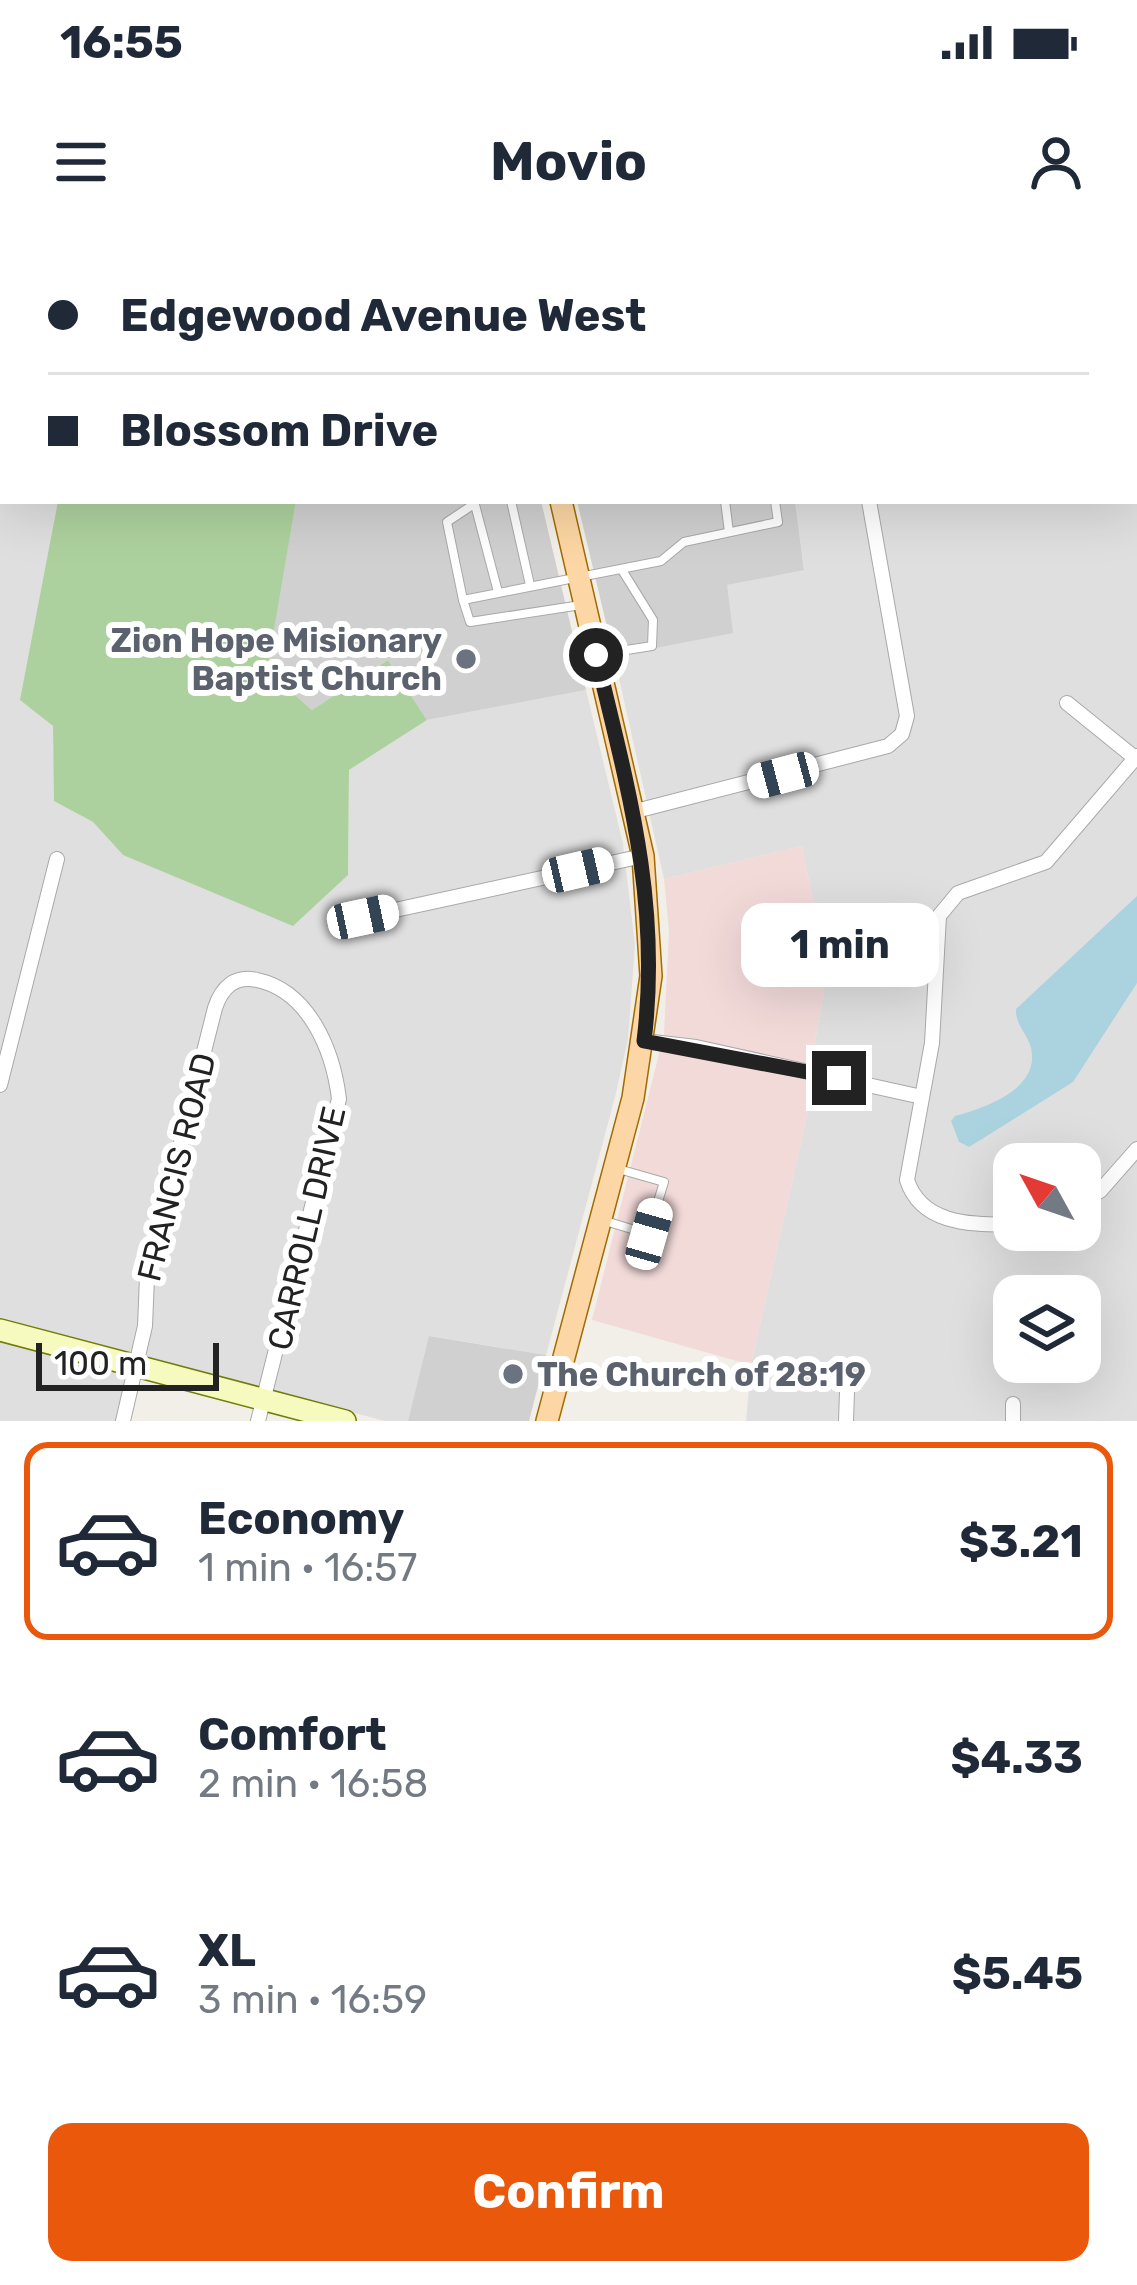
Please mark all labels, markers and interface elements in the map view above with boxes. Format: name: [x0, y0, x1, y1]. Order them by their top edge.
text: 16:55: [60, 16, 183, 69]
icon: menu: [48, 129, 114, 195]
icon: person: [1023, 129, 1089, 195]
text: Movio: [490, 130, 647, 194]
text: Edgewood Avenue West: [120, 289, 646, 342]
text: Blossom Drive: [120, 404, 438, 457]
place label: Zion Hope Misionary Baptist Church: [111, 621, 442, 698]
route start: [569, 628, 623, 682]
marker: Zion Hope Misionary Baptist Church: [453, 646, 479, 672]
car: [744, 748, 822, 802]
car: [539, 844, 617, 896]
car: [324, 892, 402, 942]
callout: 1 min: [740, 904, 938, 988]
text: 1 min: [790, 922, 890, 968]
street label: FRANCIS ROAD: [129, 1049, 224, 1285]
route end: [812, 1051, 866, 1105]
street label: CARROLL DRIVE: [260, 1103, 353, 1354]
north arrow: [993, 1143, 1101, 1251]
map controls: [993, 1143, 1101, 1383]
car: [622, 1194, 676, 1274]
button: layers: [993, 1275, 1101, 1383]
scale bar: [36, 1337, 219, 1390]
text: 100 m: [54, 1344, 147, 1383]
place label: The Church of 28:19: [537, 1355, 866, 1394]
marker: The Church of 28:19: [500, 1361, 526, 1387]
icon: car: [54, 1487, 162, 1595]
text: Economy: [198, 1492, 404, 1545]
text: $3.21: [959, 1515, 1083, 1568]
text: 1 min · 16:57: [198, 1545, 417, 1591]
icon: car: [54, 1703, 162, 1811]
text: Comfort: [198, 1708, 387, 1761]
text: $4.33: [950, 1731, 1083, 1784]
text: 2 min · 16:58: [198, 1761, 428, 1807]
icon: car: [54, 1919, 162, 2027]
text: XL: [198, 1924, 256, 1977]
text: $5.45: [952, 1947, 1083, 2000]
text: 3 min · 16:59: [198, 1977, 427, 2023]
button: Confirm: [48, 2123, 1089, 2261]

